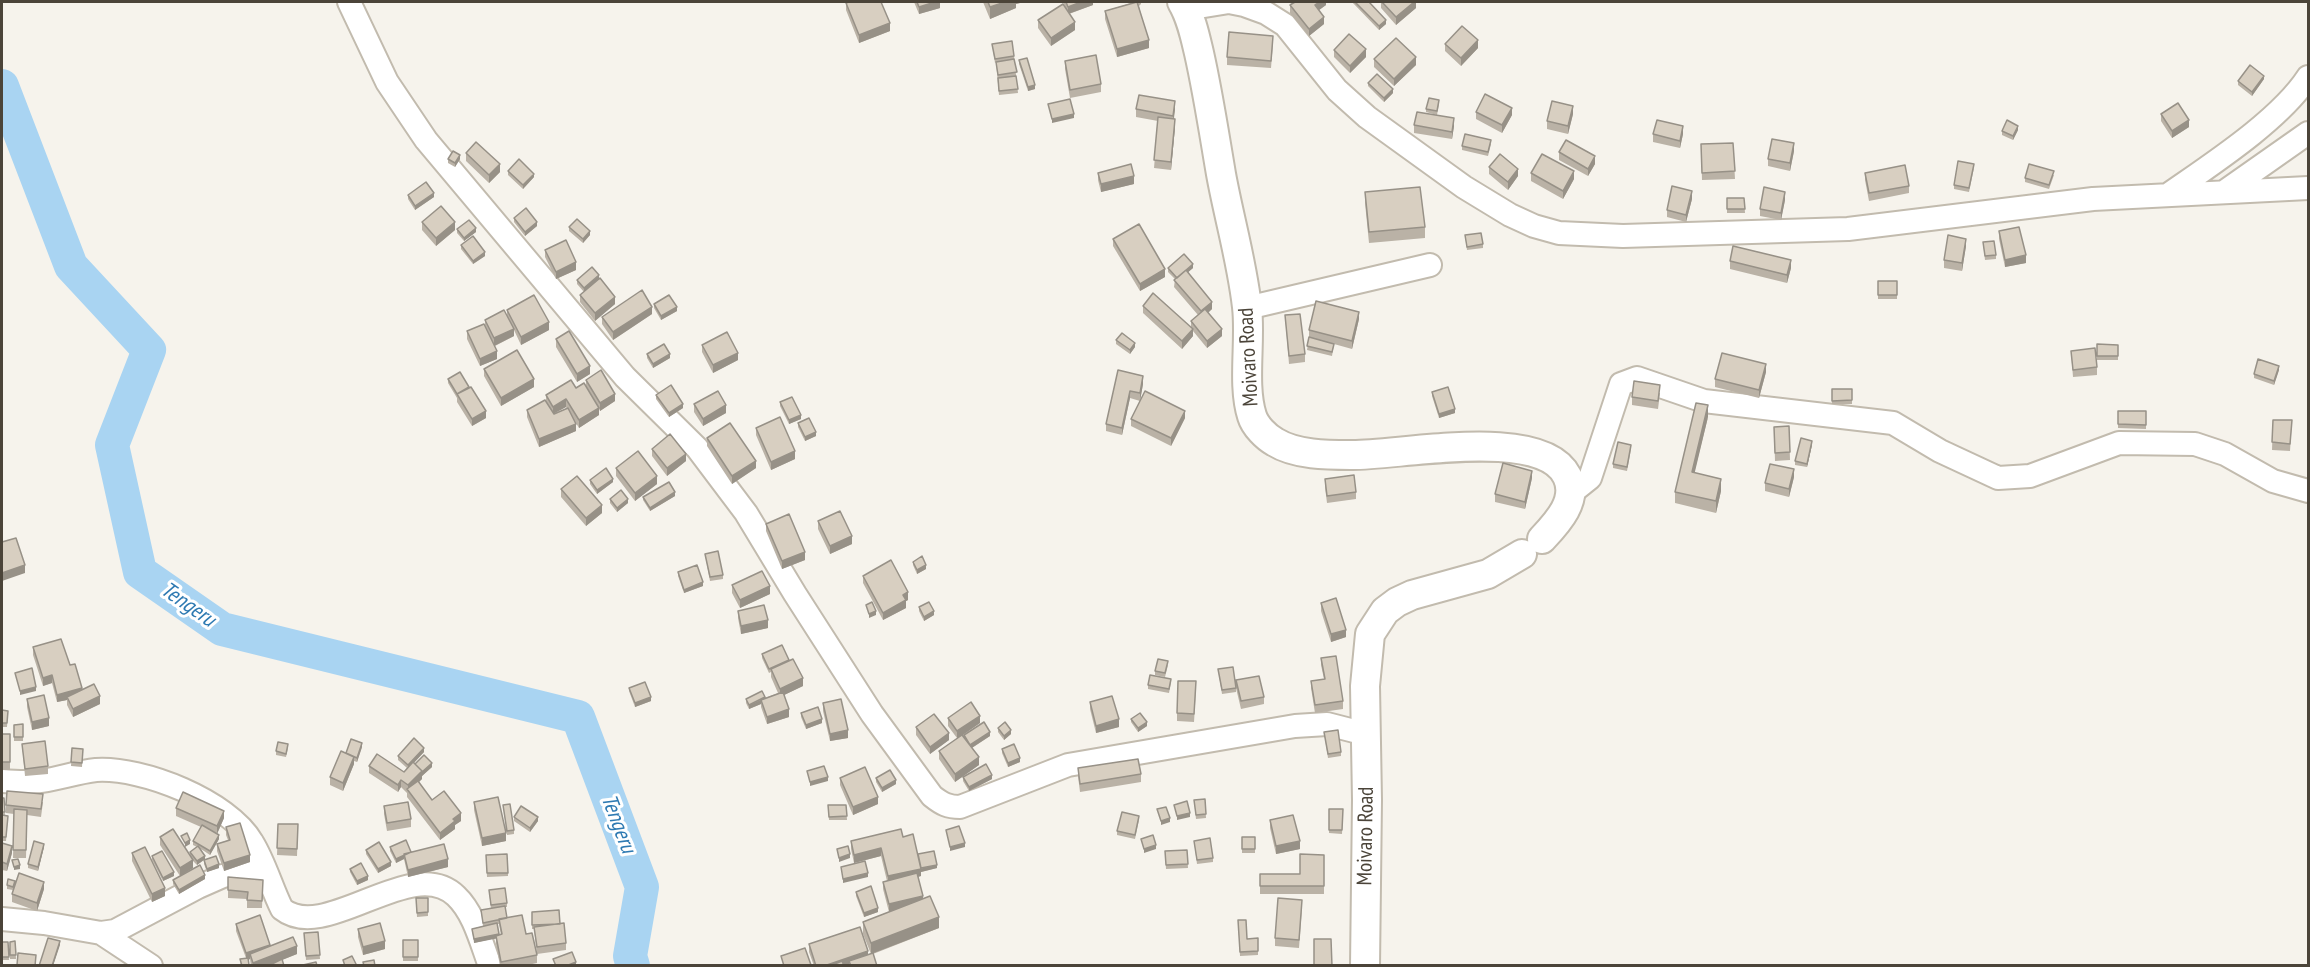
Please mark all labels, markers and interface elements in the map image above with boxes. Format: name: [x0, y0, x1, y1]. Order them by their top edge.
street label: Moivaro Road: [1234, 307, 1264, 407]
water label: Tengeru: [156, 577, 220, 633]
street label: Moivaro Road: [1353, 786, 1379, 886]
water label: Tengeru: [595, 791, 641, 857]

